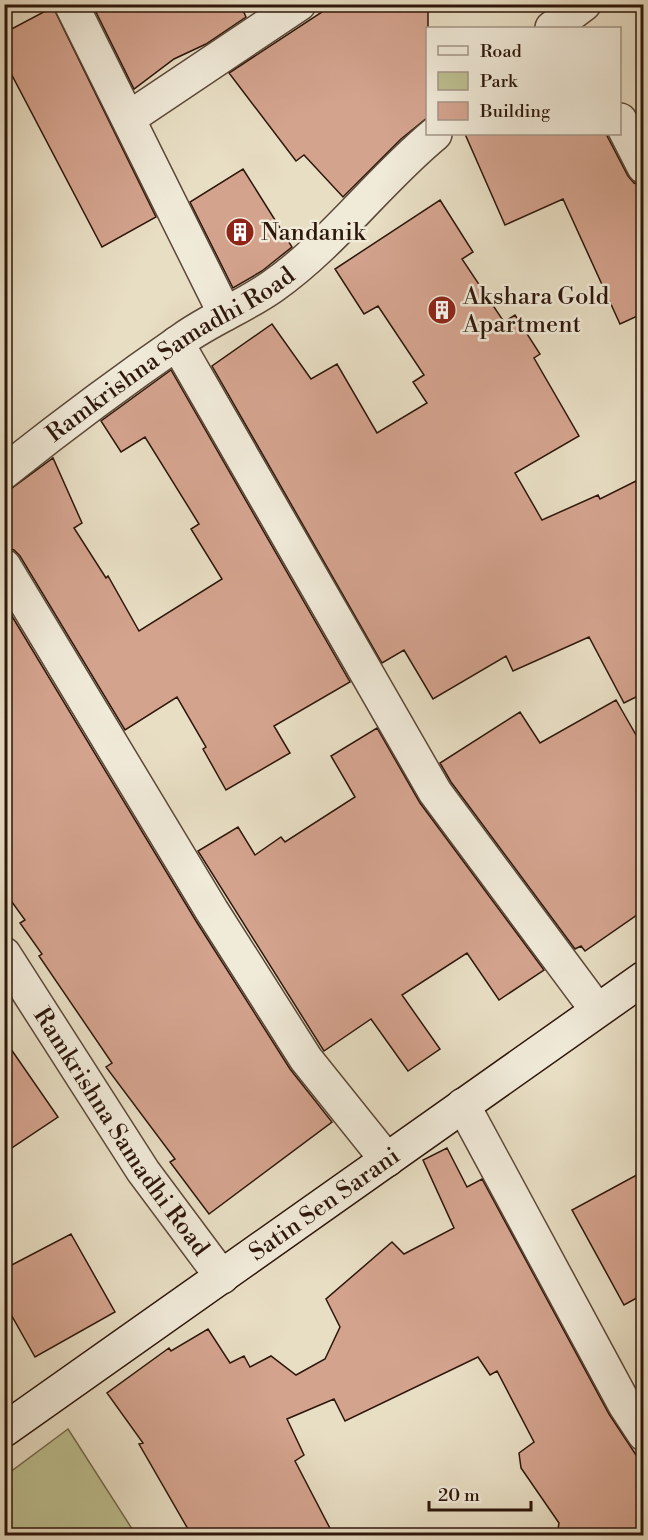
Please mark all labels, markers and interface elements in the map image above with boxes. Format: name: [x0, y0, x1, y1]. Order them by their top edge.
legend: [426, 27, 621, 135]
text: Road: [480, 40, 523, 63]
text: Park: [480, 70, 519, 93]
text: Building: [479, 100, 551, 123]
building icon: Nandanik: [224, 216, 256, 248]
place label: Nandanik: [261, 218, 367, 248]
street label: Ramkrishna Samadhi Road: [41, 261, 302, 449]
place label: Akshara Gold Apartment: [462, 282, 610, 340]
building icon: Akshara Gold Apartment: [426, 294, 458, 326]
street label: Ramkrishna Samadhi Road: [26, 1002, 215, 1263]
street label: Satin Sen Sarani: [244, 1141, 406, 1268]
scale bar: [429, 1474, 531, 1512]
text: 20 m: [438, 1484, 480, 1507]

